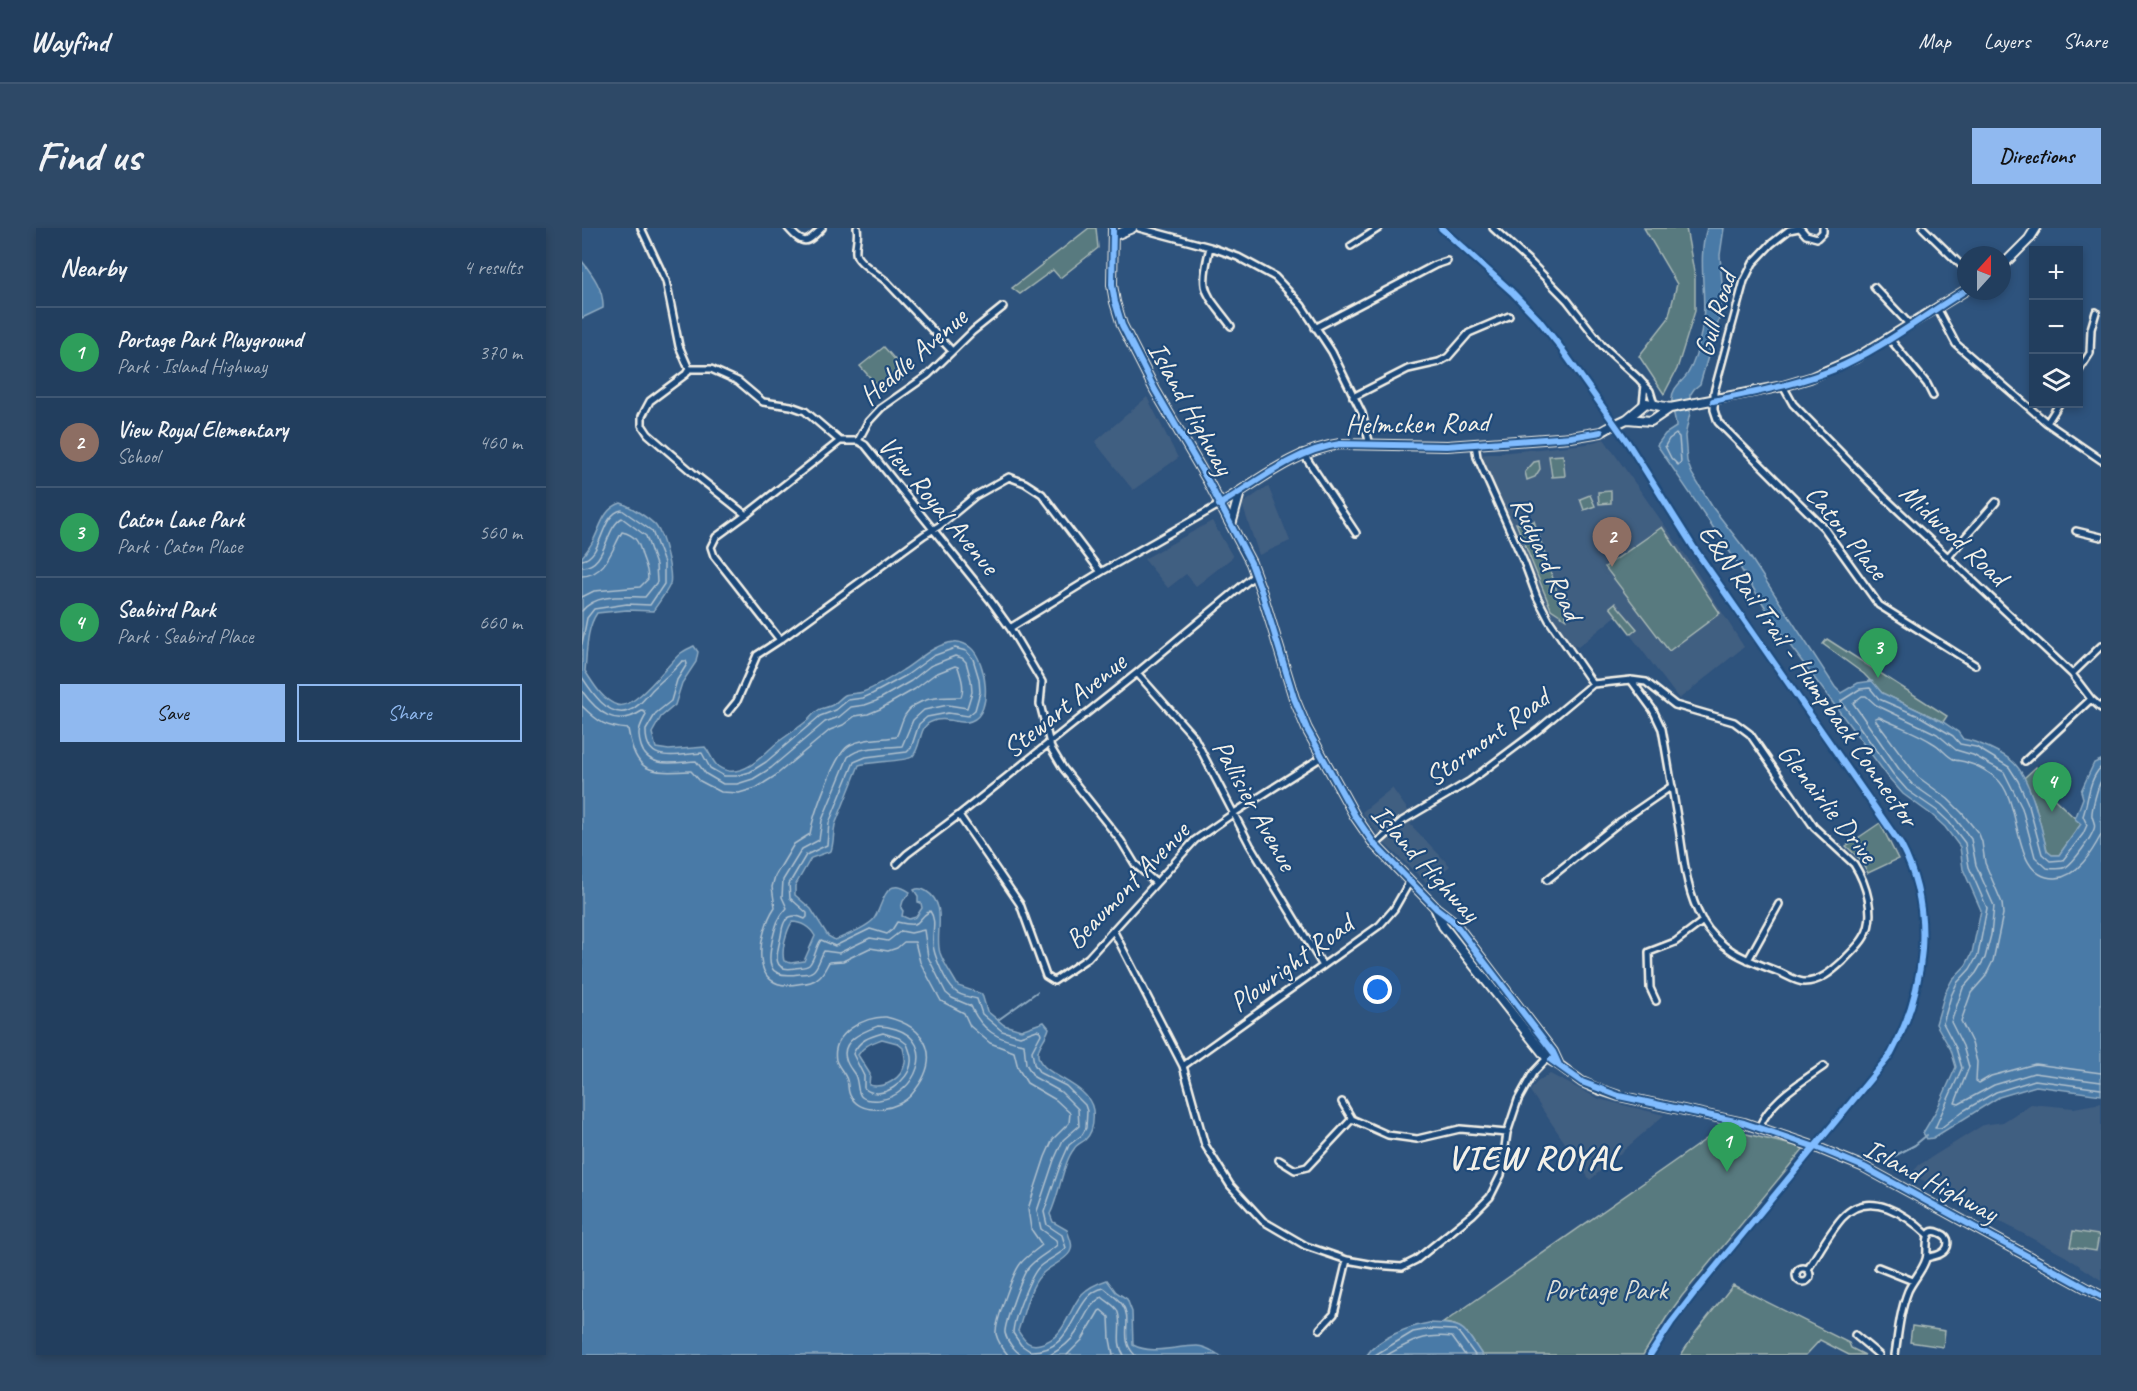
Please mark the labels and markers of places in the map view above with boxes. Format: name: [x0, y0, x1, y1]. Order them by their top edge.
pin: 2: [1592, 518, 1632, 567]
pin: 3: [1858, 628, 1898, 678]
pin: 4: [2032, 762, 2072, 812]
pin: 1: [1708, 1122, 1746, 1172]

